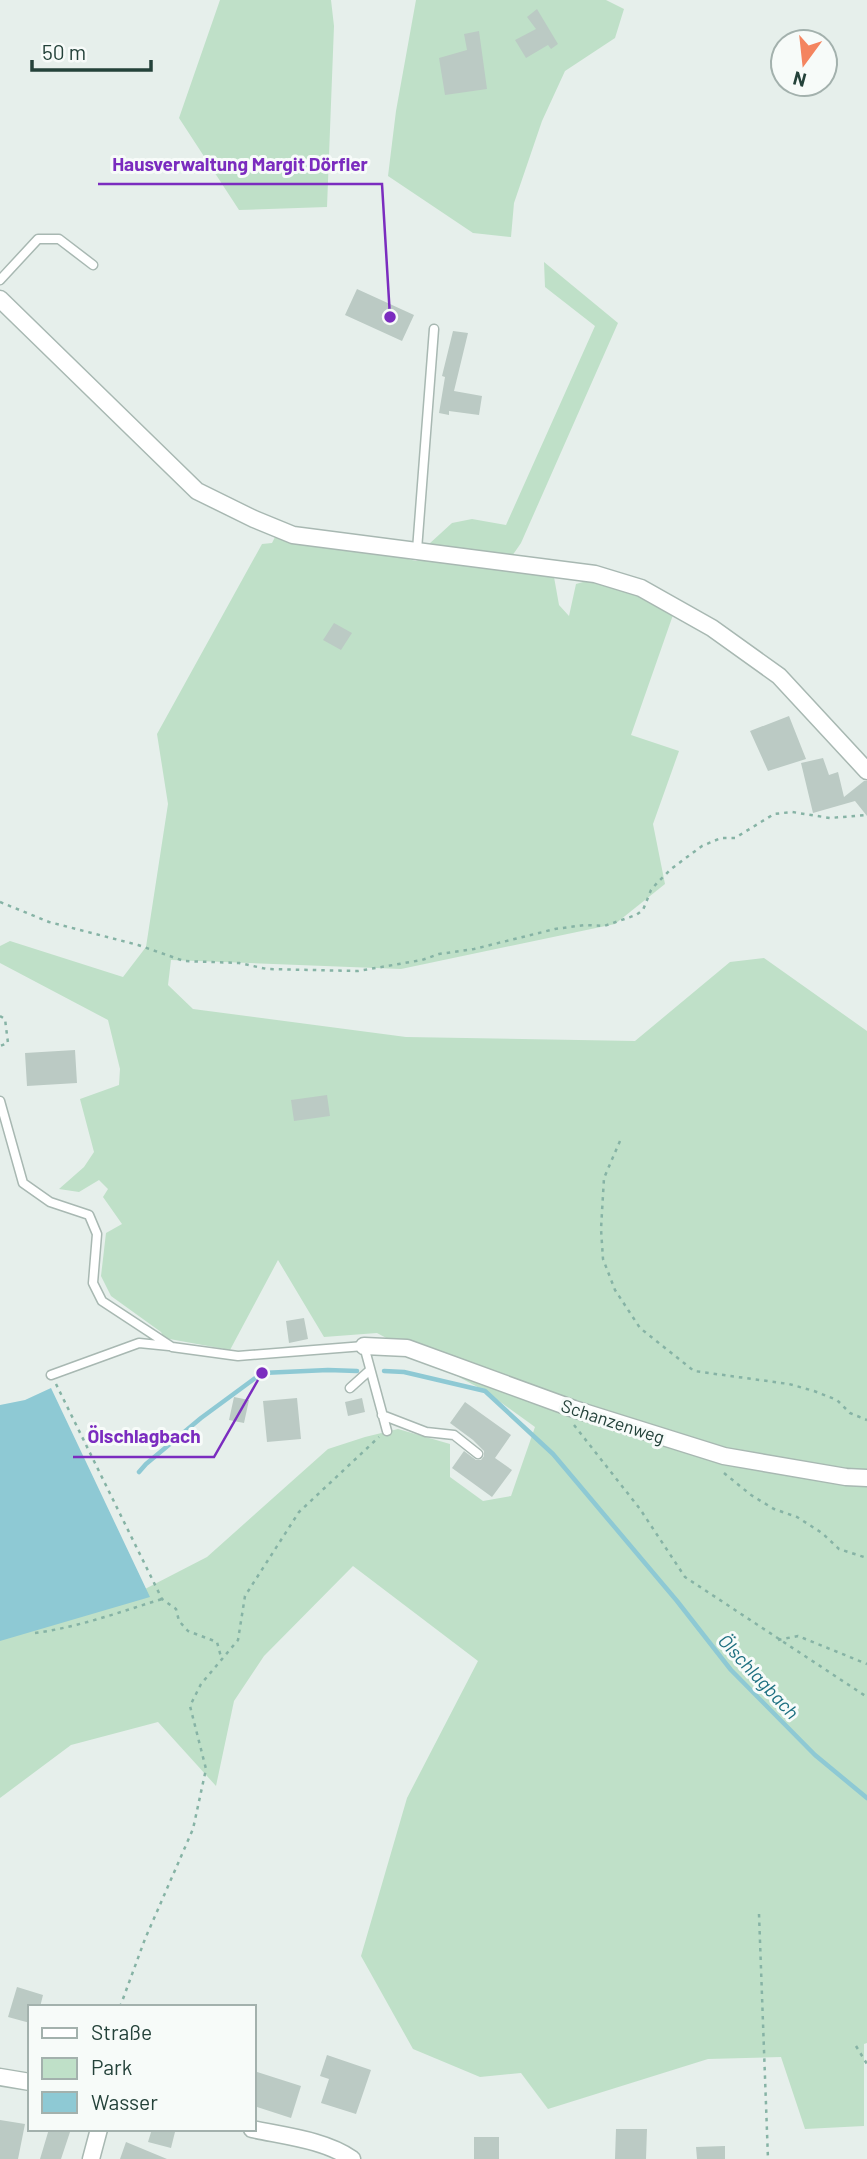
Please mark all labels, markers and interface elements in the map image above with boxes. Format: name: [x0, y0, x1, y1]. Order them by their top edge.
scale bar: [32, 28, 150, 72]
north arrow: [769, 28, 839, 98]
text: 50 m: [42, 39, 86, 64]
text: N: [790, 67, 809, 93]
callout: Hausverwaltung Margit Dörfler: [98, 144, 382, 184]
text: Hausverwaltung Margit Dörfler: [112, 152, 369, 175]
street label: Schanzenweg: [558, 1394, 668, 1448]
callout: Ölschlagbach: [73, 1417, 214, 1457]
text: Ölschlagbach: [87, 1424, 201, 1447]
water label: Ölschlagbach: [714, 1629, 804, 1723]
legend: [28, 2005, 256, 2131]
text: Straße: [91, 2019, 152, 2044]
text: Park: [91, 2054, 132, 2079]
text: Wasser: [91, 2089, 158, 2114]

